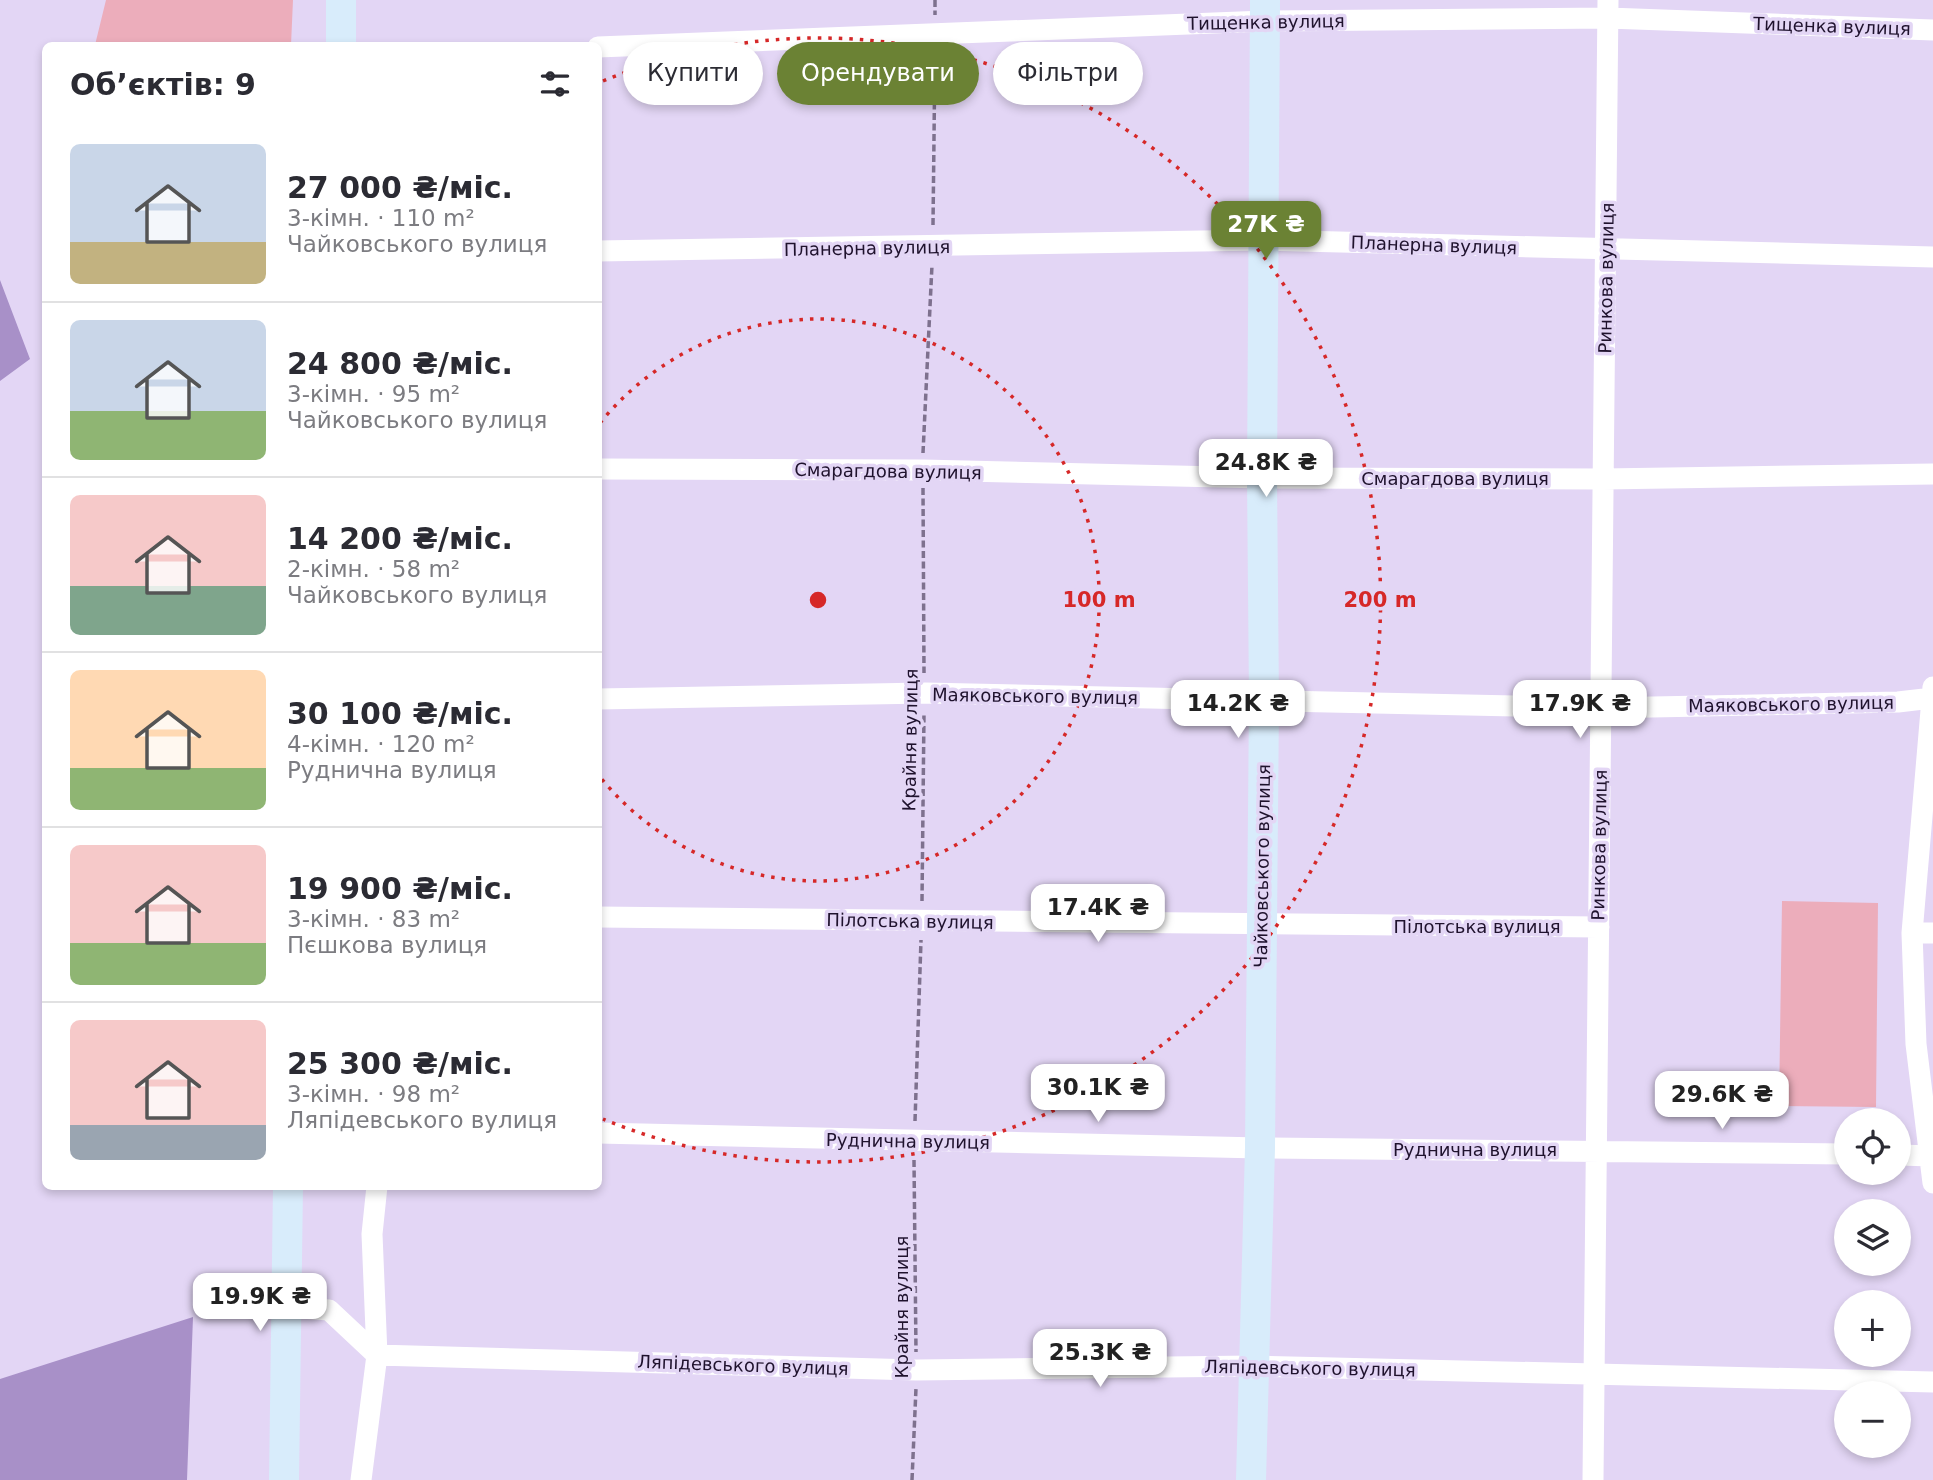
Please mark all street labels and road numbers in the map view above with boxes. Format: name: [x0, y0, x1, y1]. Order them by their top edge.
street label: Тищенка вулиця: [1186, 10, 1345, 34]
street label: Тищенка вулиця: [1752, 13, 1911, 39]
street label: Ринкова вулиця: [1594, 202, 1618, 354]
street label: Планерна вулиця: [1350, 232, 1518, 258]
street label: Планерна вулиця: [784, 236, 950, 260]
street label: Смарагдова вулиця: [794, 459, 982, 483]
street label: Смарагдова вулиця: [1361, 468, 1549, 489]
street label: Крайня вулиця: [898, 668, 922, 812]
street label: Маяковського вулиця: [932, 684, 1138, 708]
street label: Маяковського вулиця: [1688, 692, 1894, 716]
street label: Чайковського вулиця: [1250, 764, 1274, 968]
street label: Ринкова вулиця: [1587, 769, 1611, 921]
street label: Пілотська вулиця: [826, 909, 994, 933]
street label: Пілотська вулиця: [1393, 916, 1561, 937]
street label: Руднична вулиця: [826, 1129, 990, 1153]
street label: Руднична вулиця: [1393, 1139, 1557, 1160]
street label: Крайня вулиця: [891, 1236, 912, 1378]
street label: Ляпідевського вулиця: [637, 1351, 849, 1379]
street label: Ляпідевського вулиця: [1204, 1356, 1416, 1380]

